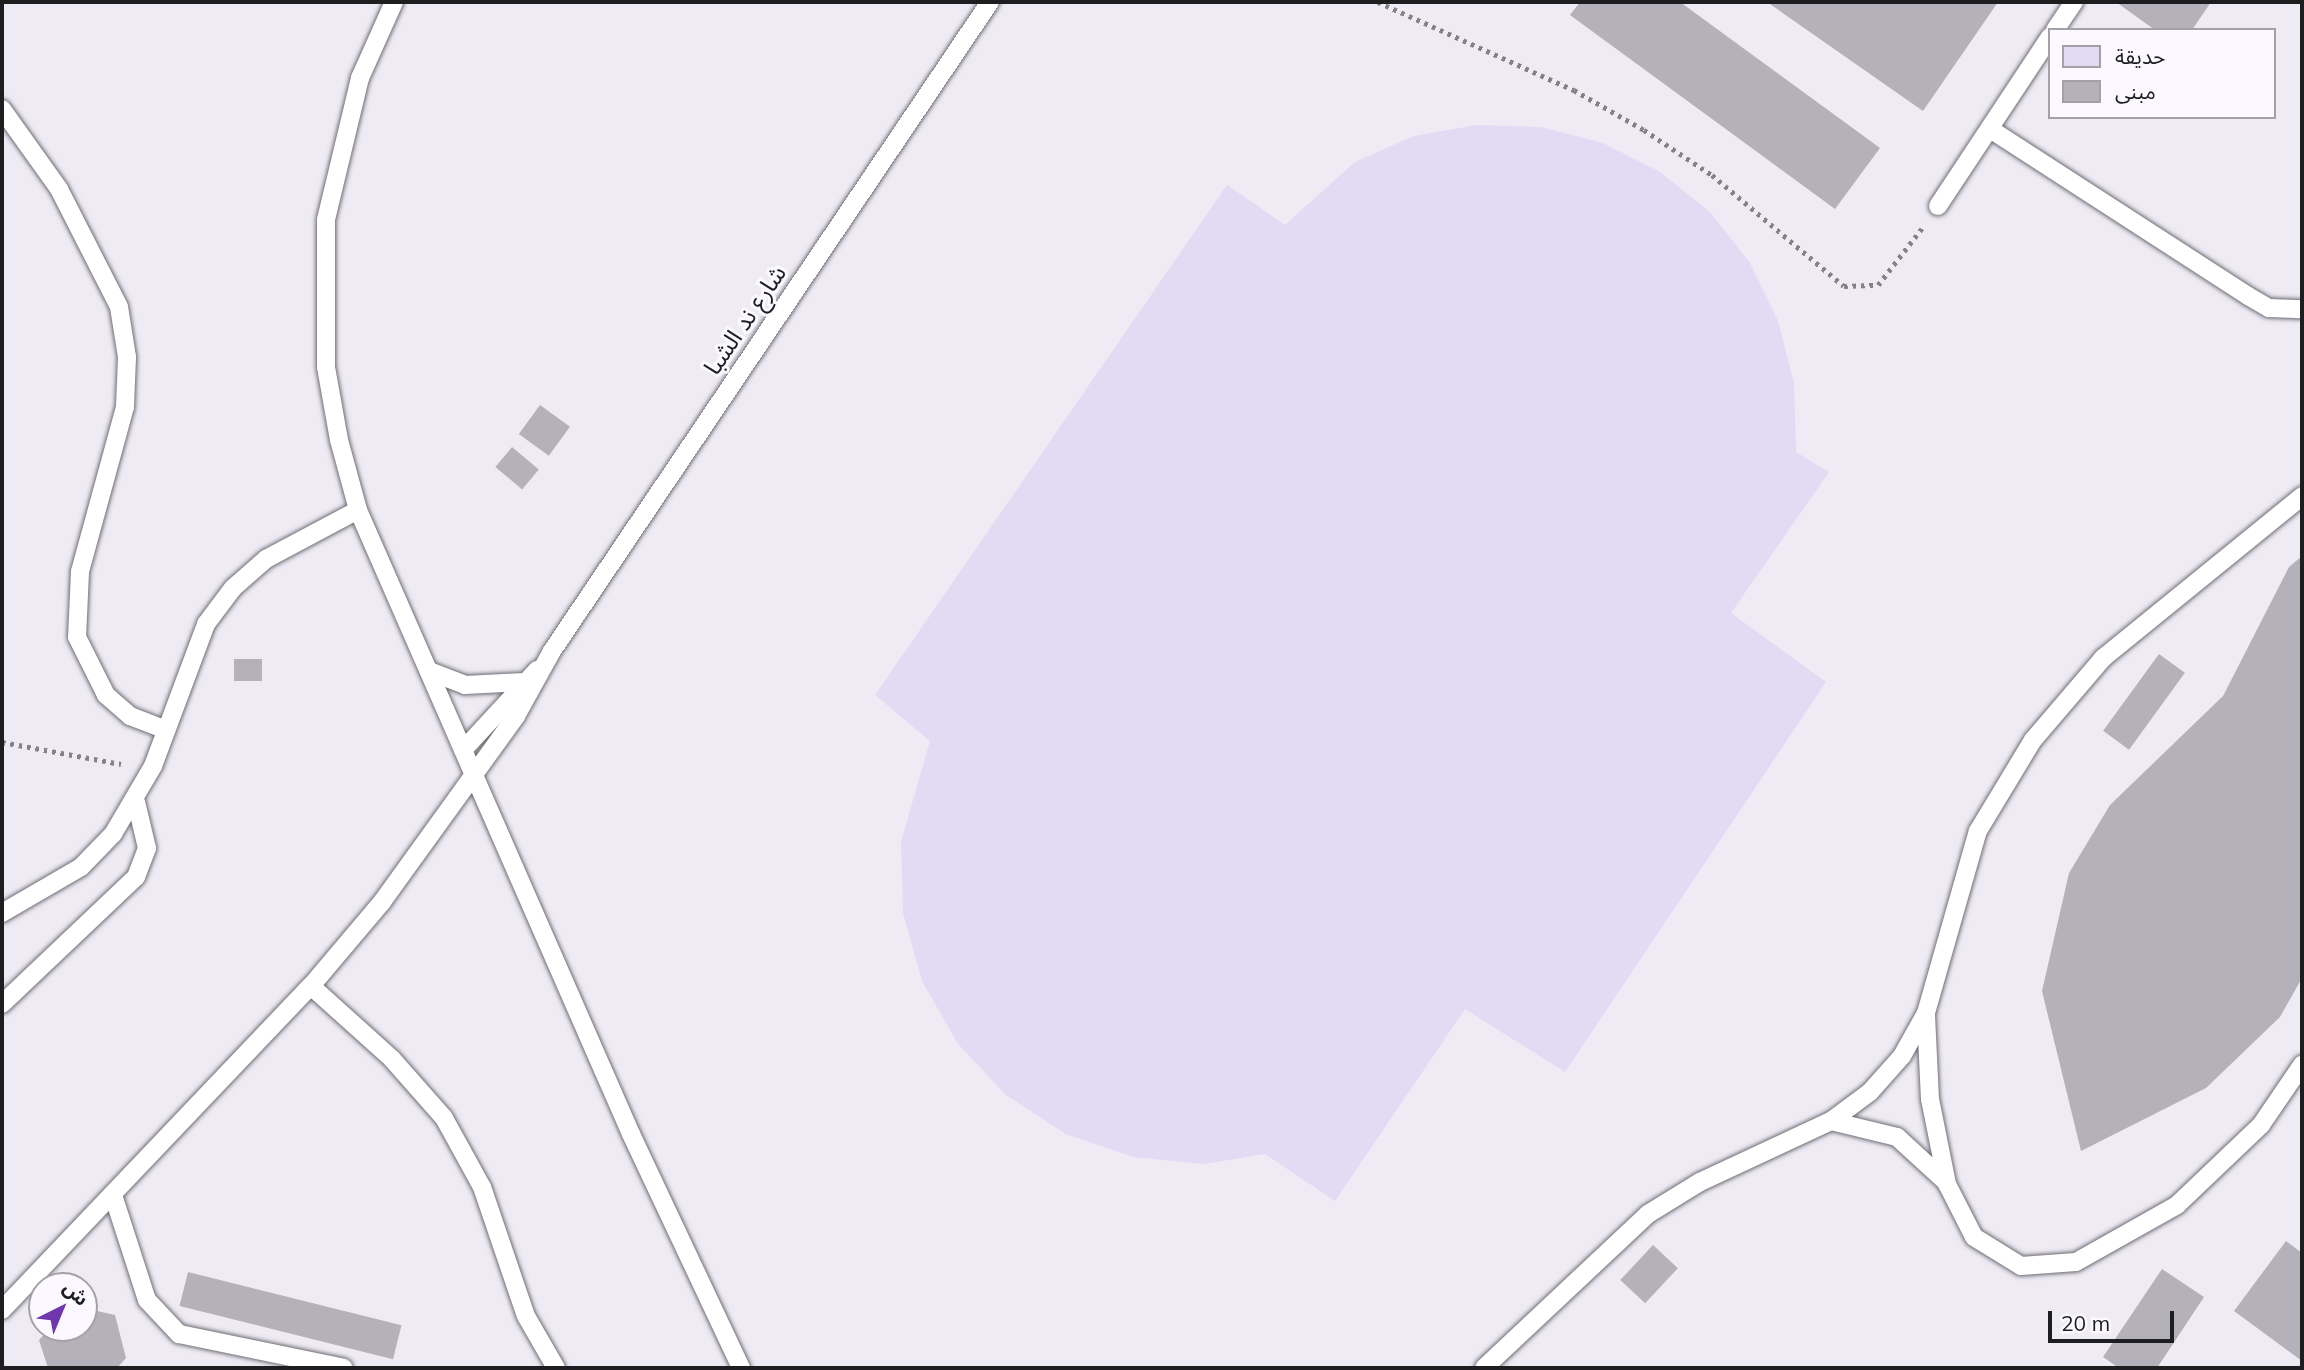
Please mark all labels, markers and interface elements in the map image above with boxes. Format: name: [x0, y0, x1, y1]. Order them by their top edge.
legend: [2048, 28, 2276, 119]
text: حديقة: [2115, 43, 2165, 69]
text: مبنى: [2115, 78, 2156, 104]
street label: شارع ند الشبا: [698, 260, 792, 380]
north arrow: [28, 1272, 98, 1342]
text: ش: [58, 1275, 94, 1311]
scale bar: [2052, 1296, 2178, 1340]
text: 20 m: [2061, 1310, 2110, 1336]

